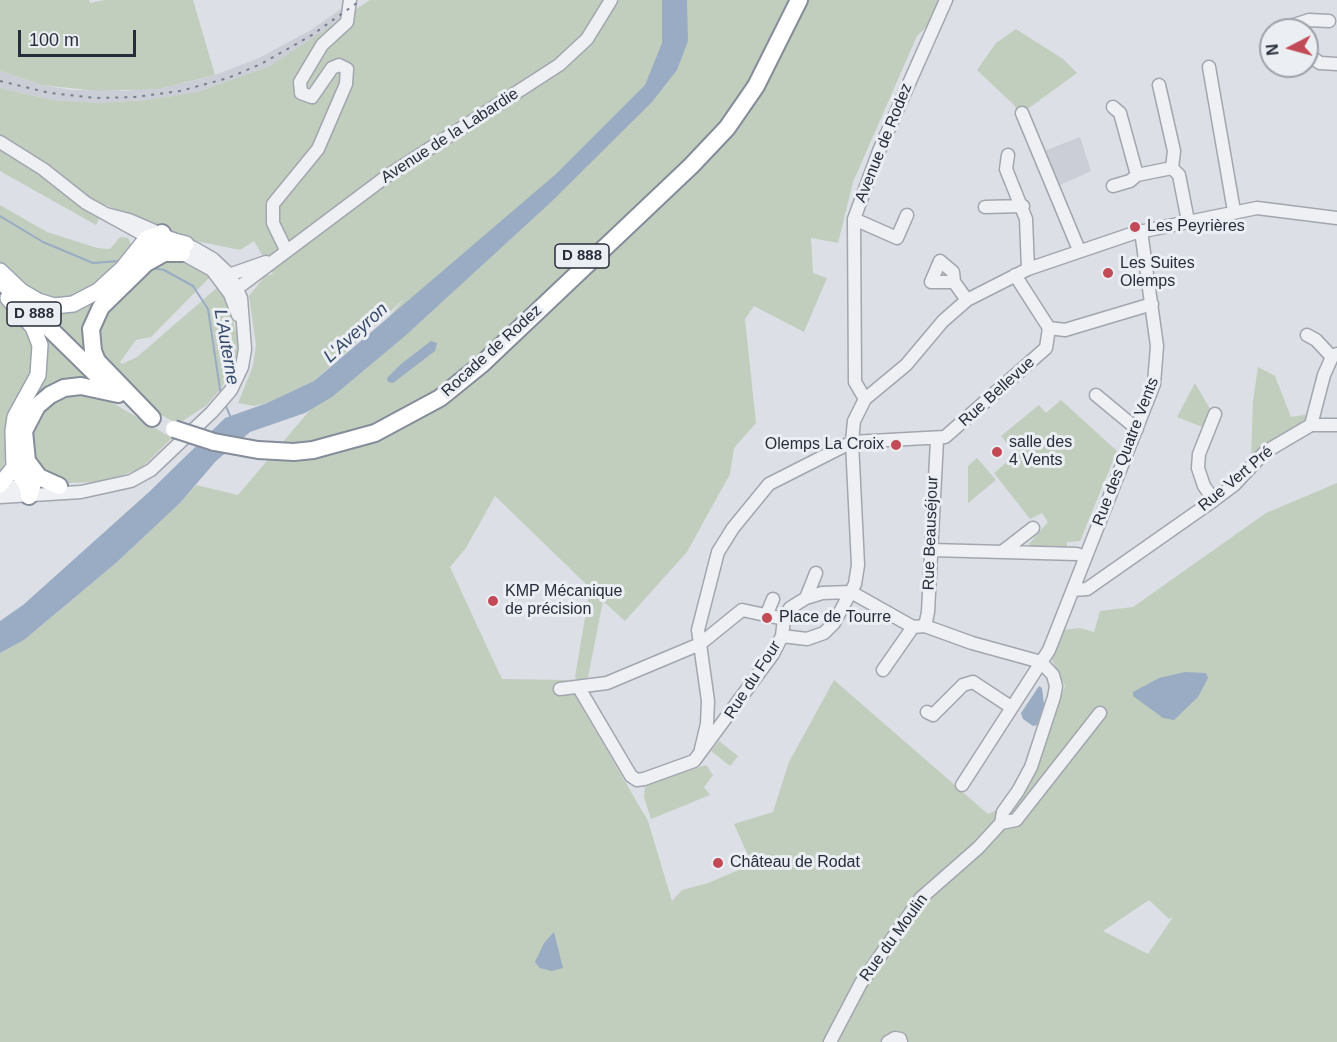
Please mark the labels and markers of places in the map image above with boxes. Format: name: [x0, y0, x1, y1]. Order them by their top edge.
place label: Les Peyrières: [1147, 217, 1245, 237]
marker: Les Peyrières: [1128, 220, 1142, 234]
place label: Les Suites Olemps: [1120, 254, 1195, 292]
marker: Les Suites Olemps: [1101, 266, 1115, 280]
place label: salle des 4 Vents: [1009, 433, 1072, 471]
place label: Olemps La Croix: [765, 435, 884, 455]
marker: Olemps La Croix: [889, 438, 903, 452]
marker: salle des 4 Vents: [990, 445, 1004, 459]
place label: KMP Mécanique de précision: [505, 582, 622, 620]
marker: KMP Mécanique de précision: [486, 594, 500, 608]
place label: Place de Tourre: [779, 608, 891, 628]
marker: Place de Tourre: [760, 611, 774, 625]
place label: Château de Rodat: [730, 853, 860, 873]
marker: Château de Rodat: [711, 856, 725, 870]

